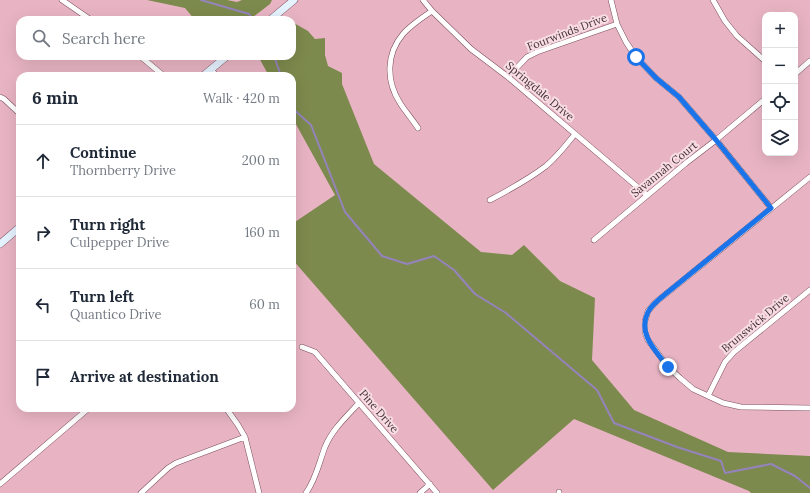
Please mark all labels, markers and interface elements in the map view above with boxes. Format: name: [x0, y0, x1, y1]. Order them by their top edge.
street label: Fourwinds Drive: [525, 10, 609, 54]
map controls: [762, 12, 798, 156]
button: +: [762, 12, 798, 48]
search box: [16, 16, 296, 60]
icon: search: [30, 27, 52, 49]
text: Search here: [62, 29, 145, 48]
route start: [627, 48, 645, 66]
button: −: [762, 48, 798, 84]
street label: Springdale Drive: [503, 58, 577, 124]
button: locate: [762, 84, 798, 120]
text: 6 min: [32, 87, 78, 109]
text: Walk · 420 m: [203, 90, 280, 107]
button: layers: [762, 120, 798, 156]
street label: Savannah Court: [628, 138, 701, 200]
text: Continue: [70, 143, 136, 162]
icon: ahead: [32, 150, 54, 172]
text: 200 m: [242, 152, 280, 169]
text: Thornberry Drive: [70, 162, 176, 179]
text: Turn right: [70, 215, 146, 234]
icon: right: [32, 222, 54, 244]
text: 160 m: [245, 224, 280, 241]
text: Culpepper Drive: [70, 234, 169, 251]
text: Turn left: [70, 287, 134, 306]
street label: Brunswick Drive: [718, 291, 792, 355]
icon: left: [32, 294, 54, 316]
text: 60 m: [249, 296, 280, 313]
text: Quantico Drive: [70, 306, 162, 323]
route end: [659, 358, 677, 376]
icon: arrive: [32, 366, 54, 388]
text: Arrive at destination: [70, 367, 219, 386]
street label: Pine Drive: [356, 386, 402, 436]

